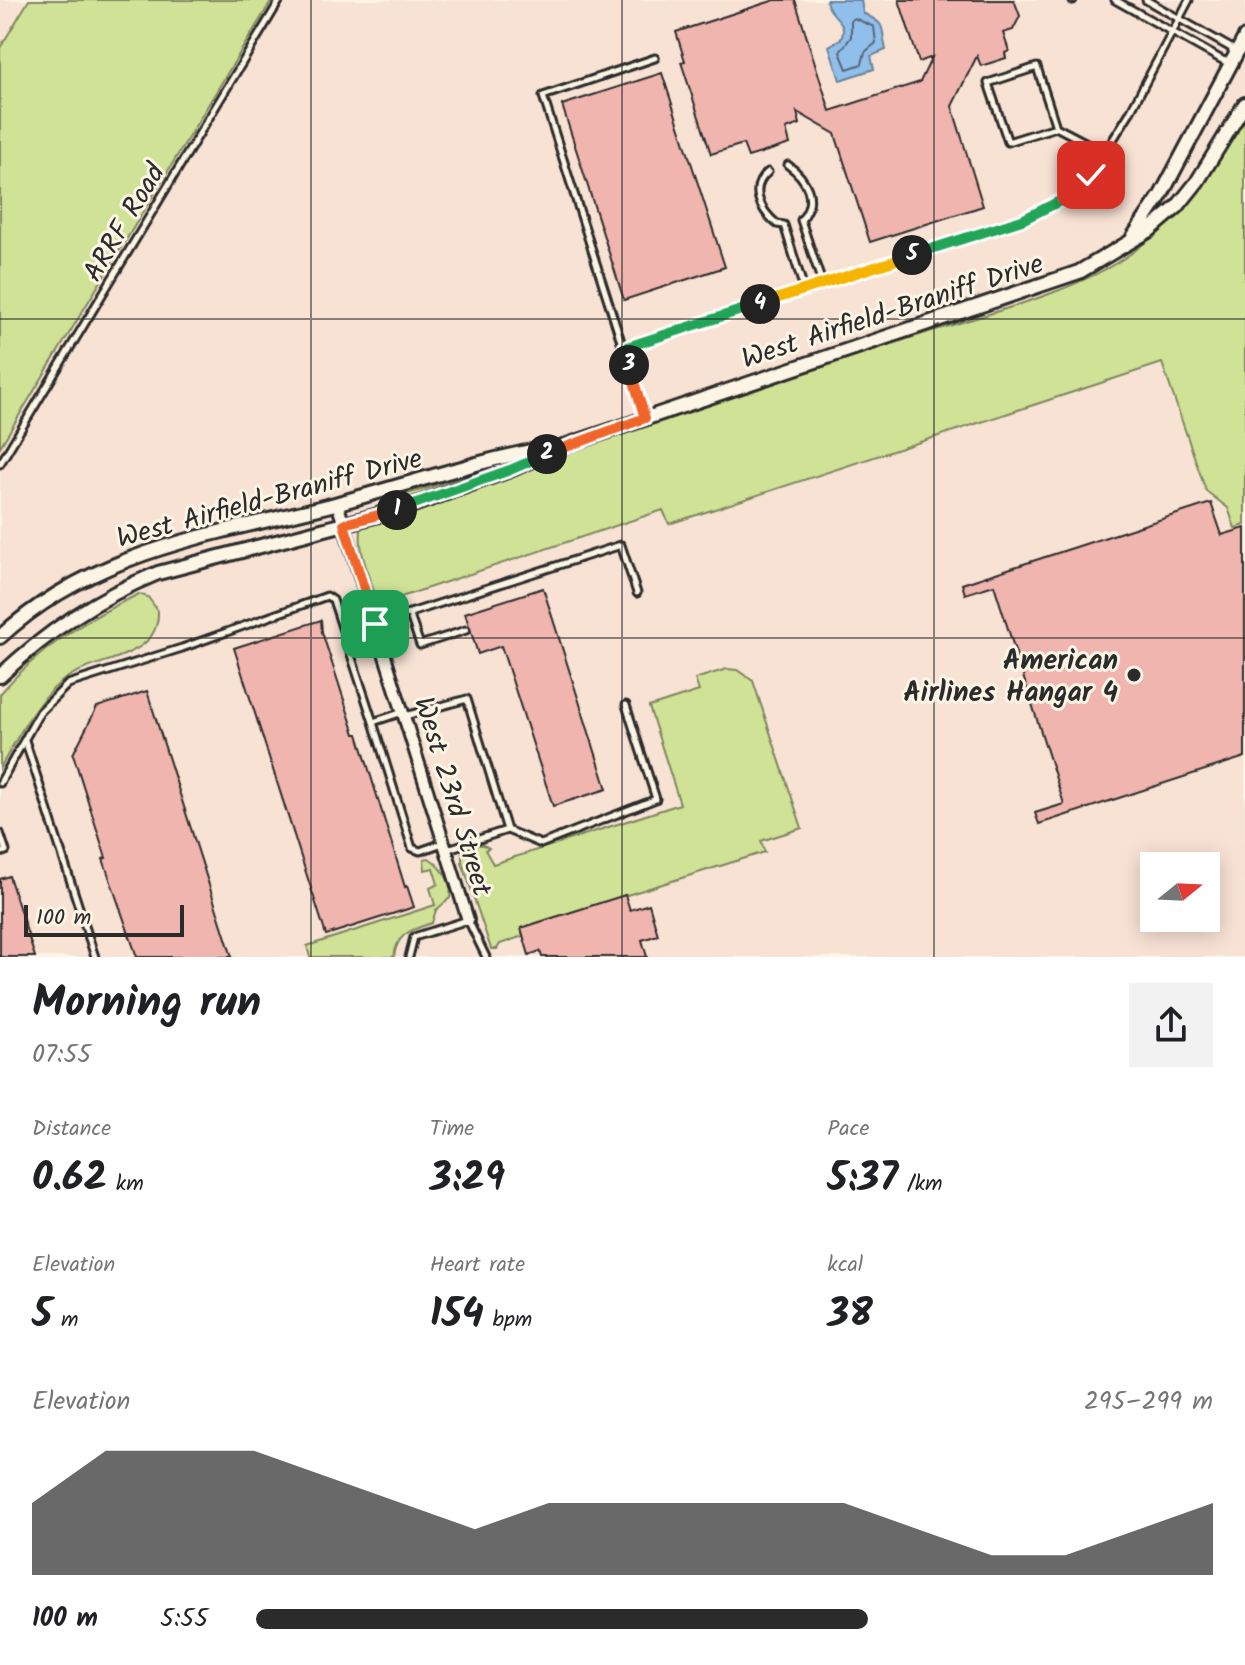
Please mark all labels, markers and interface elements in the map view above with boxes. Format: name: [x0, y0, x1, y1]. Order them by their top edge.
pin: [1057, 141, 1125, 209]
icon: check: [1069, 153, 1113, 197]
street label: ARRF Road: [72, 154, 179, 291]
pin: 5: [892, 235, 932, 275]
text: 5: [906, 237, 918, 272]
street label: West Airfield-Braniff Drive: [736, 242, 1050, 382]
pin: 4: [740, 284, 780, 324]
text: 4: [754, 286, 766, 321]
pin: 3: [609, 345, 649, 385]
text: 3: [623, 347, 635, 382]
pin: 2: [527, 434, 567, 474]
text: 2: [541, 436, 553, 471]
street label: West Airfield-Braniff Drive: [112, 437, 428, 562]
pin: 1: [377, 490, 417, 530]
text: 1: [394, 492, 400, 527]
pin: [341, 590, 409, 658]
icon: arrive: [353, 602, 397, 646]
place label: American Airlines Hangar 4: [903, 639, 1118, 716]
marker: American Airlines Hangar 4: [1125, 666, 1143, 684]
street label: West 23rd Street: [400, 692, 504, 903]
north arrow: [1140, 852, 1220, 932]
map controls: [1140, 852, 1220, 932]
scale bar: [24, 901, 184, 937]
text: 100 m: [36, 901, 91, 936]
text: Morning run: [32, 969, 261, 1039]
button: share: [1129, 983, 1213, 1067]
text: 07:55: [32, 1034, 91, 1076]
text: Distance: [32, 1112, 111, 1147]
text: Time: [430, 1112, 474, 1147]
text: Pace: [827, 1112, 869, 1147]
text: 0.62: [32, 1147, 107, 1211]
text: 3:29: [430, 1147, 505, 1211]
text: 5:37: [827, 1147, 898, 1211]
text: km: [107, 1167, 144, 1202]
text: /km: [898, 1167, 943, 1202]
text: Elevation: [32, 1248, 115, 1283]
text: Heart rate: [430, 1248, 525, 1283]
text: kcal: [827, 1248, 863, 1283]
text: 5: [32, 1283, 52, 1347]
text: 154: [430, 1283, 484, 1347]
text: 38: [827, 1283, 873, 1347]
text: m: [52, 1303, 79, 1338]
text: bpm: [484, 1303, 532, 1338]
text: Elevation: [32, 1381, 130, 1423]
text: 295–299 m: [1084, 1381, 1213, 1423]
text: 100 m: [32, 1598, 98, 1640]
text: 5:55: [160, 1598, 208, 1640]

